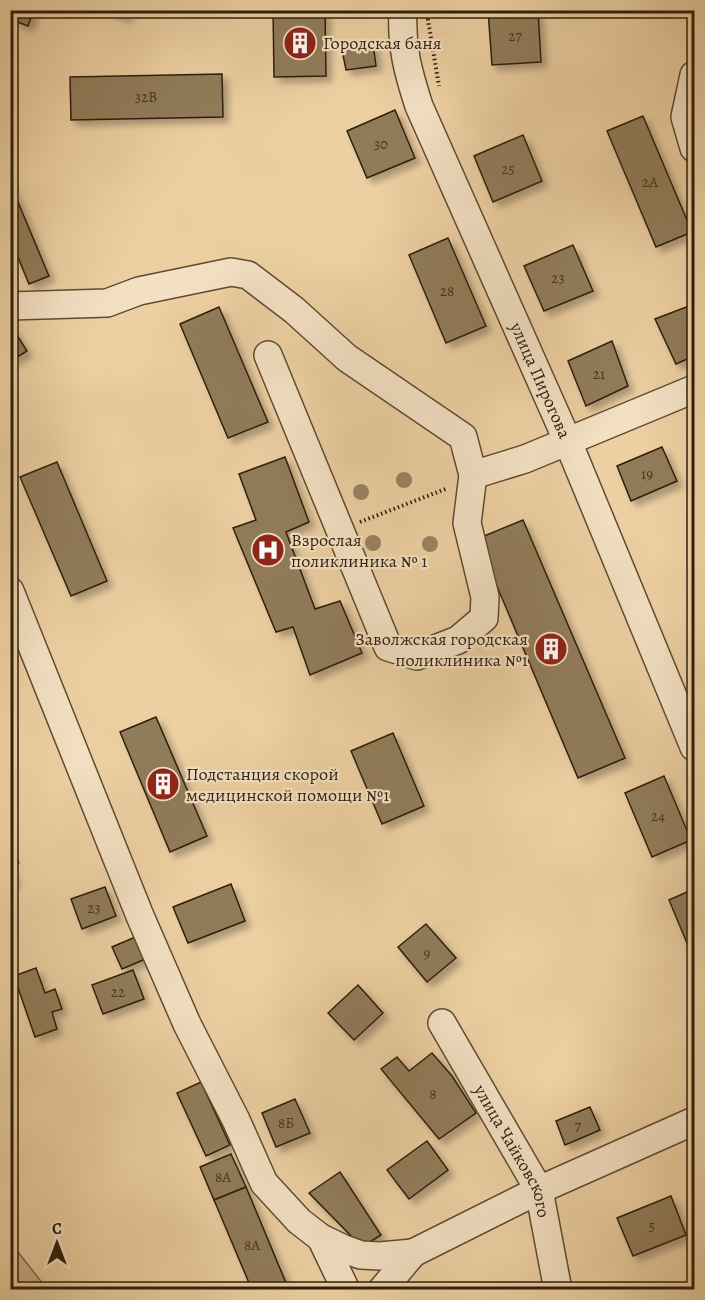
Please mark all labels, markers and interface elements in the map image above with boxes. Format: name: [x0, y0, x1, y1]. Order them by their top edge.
building icon: Городская баня: [282, 25, 318, 61]
house number: 27: [508, 26, 522, 46]
place label: Городская баня: [323, 31, 441, 55]
house number: 32В: [135, 87, 157, 107]
house number: 30: [374, 134, 388, 154]
house number: 25: [501, 159, 515, 179]
house number: 2А: [642, 172, 658, 192]
house number: 23: [551, 268, 565, 288]
house number: 28: [440, 281, 454, 301]
street label: улица Пирогова: [504, 317, 577, 443]
house number: 21: [593, 364, 605, 384]
house number: 19: [641, 464, 653, 484]
place label: Взрослая поликлиника № 1: [291, 528, 427, 573]
hospital icon: Взрослая поликлиника № 1: [250, 532, 286, 568]
place label: Заволжская городская поликлиника №1: [355, 627, 528, 672]
building icon: Заволжская городская поликлиника №1: [533, 631, 569, 667]
place label: Подстанция скорой медицинской помощи №1: [186, 762, 389, 807]
building icon: Подстанция скорой медицинской помощи №1: [145, 766, 181, 802]
house number: 24: [651, 806, 665, 826]
house number: 23: [87, 898, 101, 918]
house number: 9: [424, 943, 431, 963]
house number: 22: [111, 982, 125, 1002]
street label: улица Чайковского: [468, 1079, 556, 1220]
house number: 8: [429, 1084, 437, 1104]
house number: 8Б: [278, 1113, 294, 1133]
house number: 7: [575, 1116, 582, 1136]
house number: 8А: [215, 1167, 231, 1187]
north arrow: [27, 1213, 87, 1273]
house number: 5: [649, 1216, 655, 1236]
text: С: [52, 1218, 62, 1240]
house number: 8А: [244, 1235, 260, 1255]

